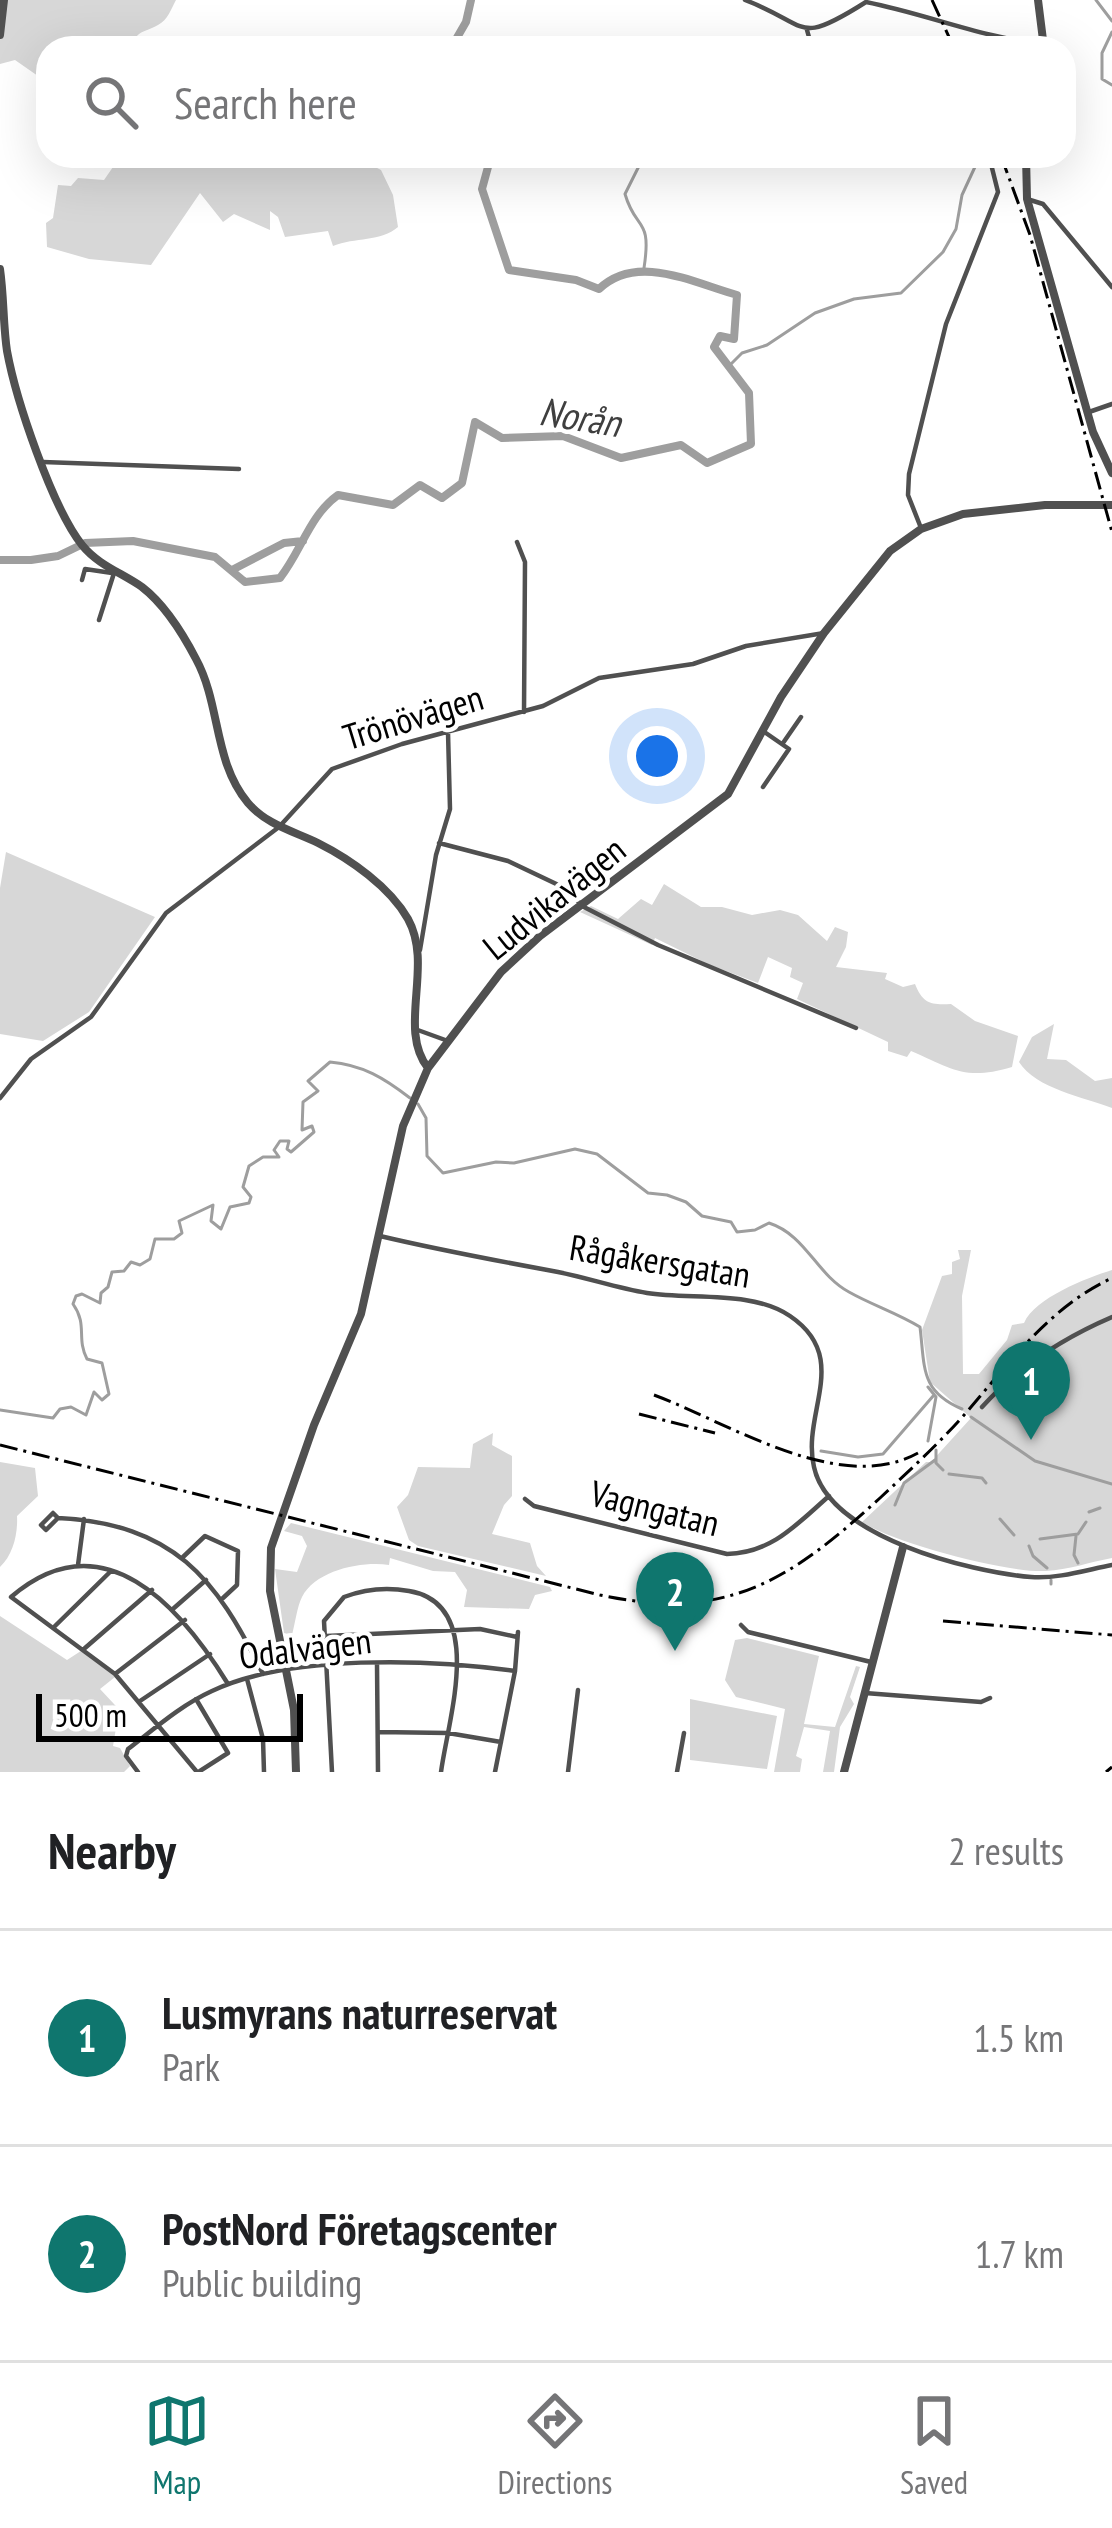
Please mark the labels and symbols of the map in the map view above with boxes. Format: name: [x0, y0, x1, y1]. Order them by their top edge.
water label: Norån: [536, 385, 626, 448]
street label: Trönövägen: [337, 673, 489, 760]
your location: [627, 726, 687, 786]
street label: Ludvikavägen: [473, 826, 635, 969]
street label: Rågåkersgatan: [566, 1223, 754, 1298]
pin: 1: [992, 1341, 1070, 1440]
street label: Vagngatan: [585, 1469, 724, 1546]
pin: 2: [636, 1552, 714, 1651]
street label: Odalvägen: [236, 1616, 374, 1679]
scale bar: [36, 1688, 303, 1741]

